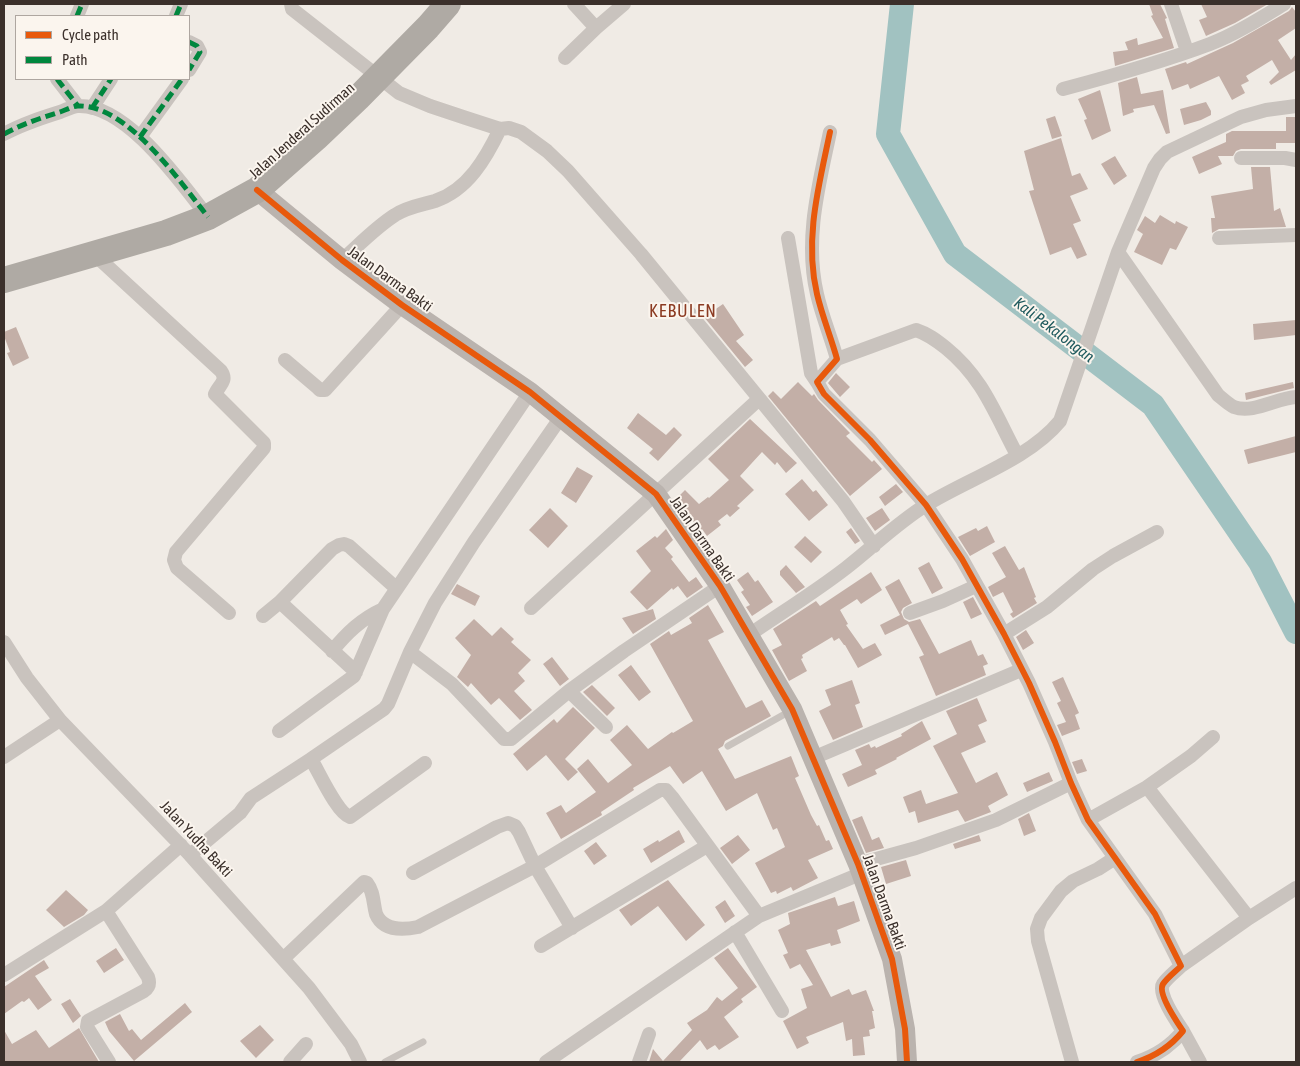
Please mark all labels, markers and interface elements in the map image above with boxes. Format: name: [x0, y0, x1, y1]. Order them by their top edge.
legend: [15, 15, 190, 80]
text: Cycle path: [62, 26, 119, 43]
text: Path: [62, 51, 88, 68]
street label: Jalan Jenderal Sudirman: [246, 79, 358, 183]
street label: Jalan Darma Bakti: [344, 242, 436, 316]
water label: Kali Pekalongan: [1010, 293, 1098, 367]
district label: KEBULEN: [648, 300, 718, 322]
street label: Jalan Darma Bakti: [666, 493, 738, 585]
street label: Jalan Yudha Bakti: [156, 797, 236, 881]
street label: Jalan Darma Bakti: [858, 852, 910, 952]

